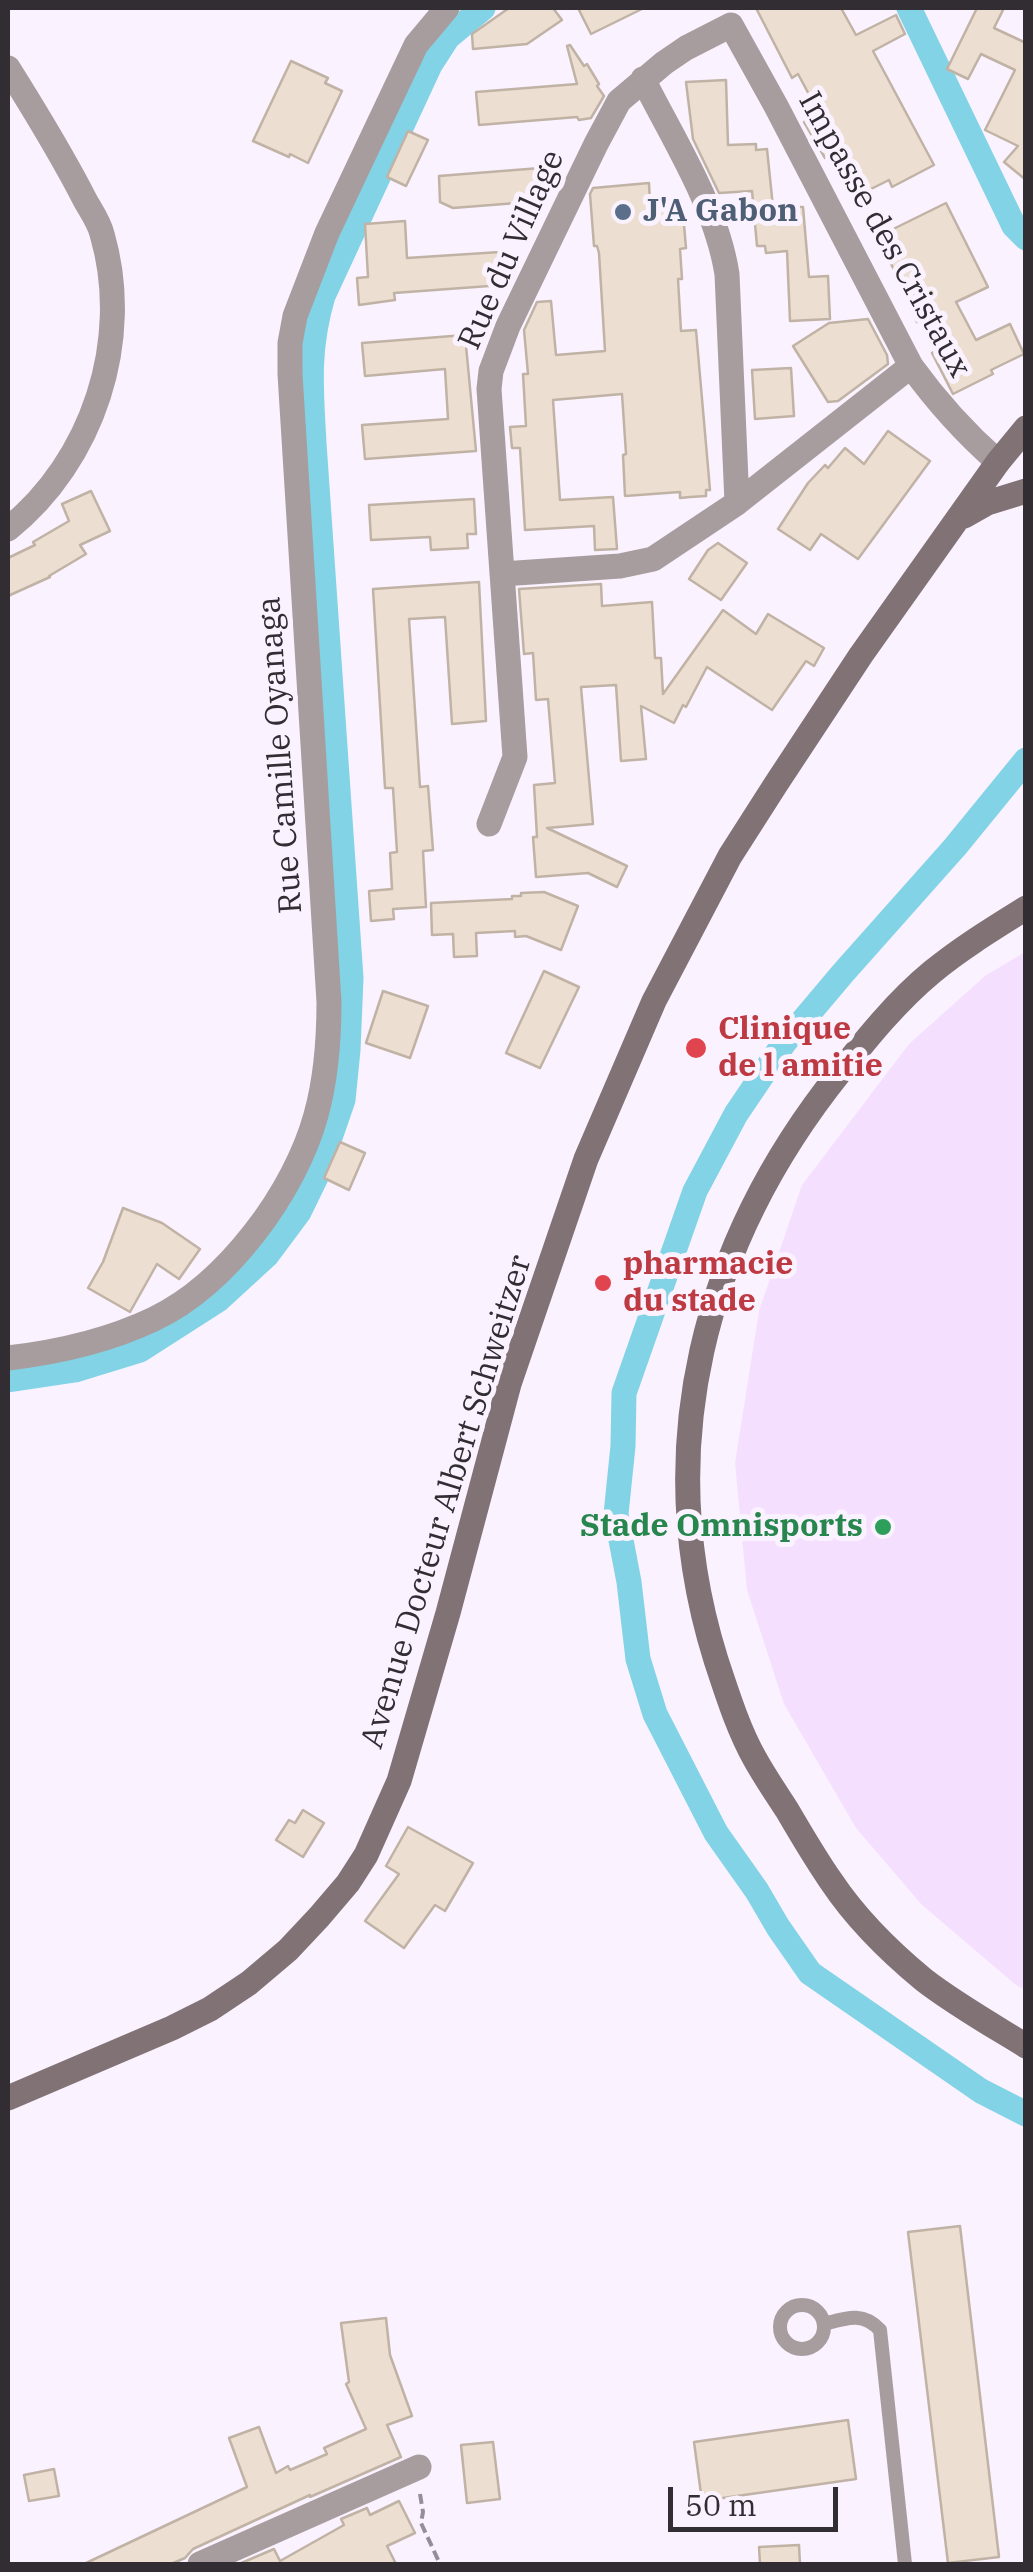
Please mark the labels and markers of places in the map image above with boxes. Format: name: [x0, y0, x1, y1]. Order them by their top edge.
place label: J'A Gabon: [643, 193, 798, 231]
marker: J'A Gabon: [612, 201, 634, 223]
place label: Clinique de l amitie: [718, 1011, 883, 1086]
marker: Clinique de l amitie: [683, 1035, 709, 1061]
place label: pharmacie du stade: [623, 1246, 793, 1321]
marker: pharmacie du stade: [592, 1272, 614, 1294]
place label: Stade Omnisports: [580, 1508, 863, 1546]
marker: Stade Omnisports: [872, 1516, 894, 1538]

